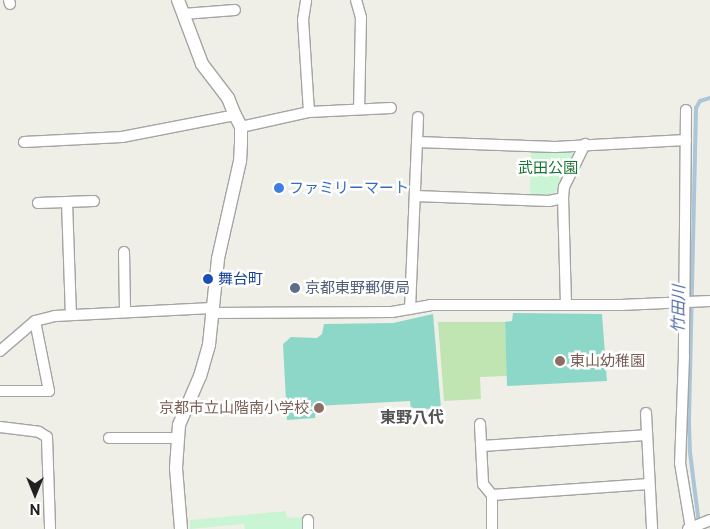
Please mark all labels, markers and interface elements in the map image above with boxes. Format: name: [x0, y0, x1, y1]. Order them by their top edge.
park label: 武田公園: [518, 159, 578, 177]
place label: ファミリーマート: [289, 179, 409, 197]
marker: ファミリーマート: [273, 182, 285, 194]
place label: 舞台町: [218, 270, 263, 288]
marker: 舞台町: [202, 273, 214, 285]
place label: 京都東野郵便局: [305, 279, 410, 297]
marker: 京都東野郵便局: [289, 282, 301, 294]
water label: 竹田川: [669, 285, 689, 333]
place label: 東山幼稚園: [570, 352, 645, 370]
marker: 東山幼稚園: [554, 355, 566, 367]
place label: 京都市立山階南小学校: [159, 399, 309, 417]
marker: 京都市立山階南小学校: [313, 402, 325, 414]
district label: 東野八代: [380, 408, 444, 428]
north arrow: [10, 469, 60, 519]
text: N: [30, 501, 40, 517]

